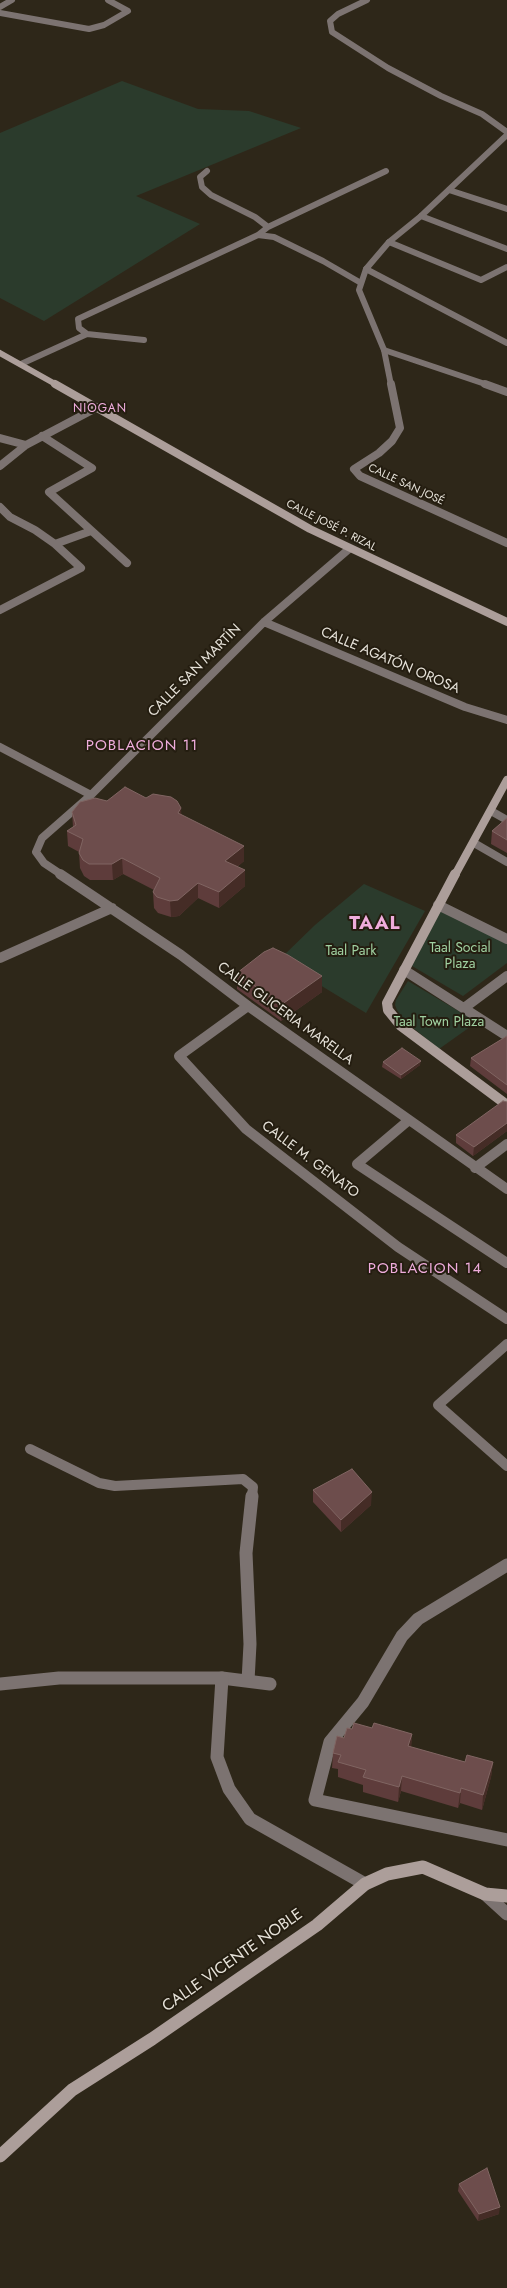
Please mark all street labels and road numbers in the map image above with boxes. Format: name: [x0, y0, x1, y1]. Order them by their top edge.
street label: CALLE SAN JOSÉ: [366, 462, 446, 508]
street label: CALLE JOSÉ P. RIZAL: [284, 498, 378, 554]
street label: CALLE SAN MARTÍN: [145, 621, 245, 721]
street label: CALLE AGATÓN OROSA: [318, 624, 462, 698]
street label: CALLE GLICERIA MARELLA: [214, 959, 356, 1069]
street label: CALLE M. GENATO: [258, 1118, 362, 1202]
street label: CALLE VICENTE NOBLE: [159, 1905, 307, 2017]

